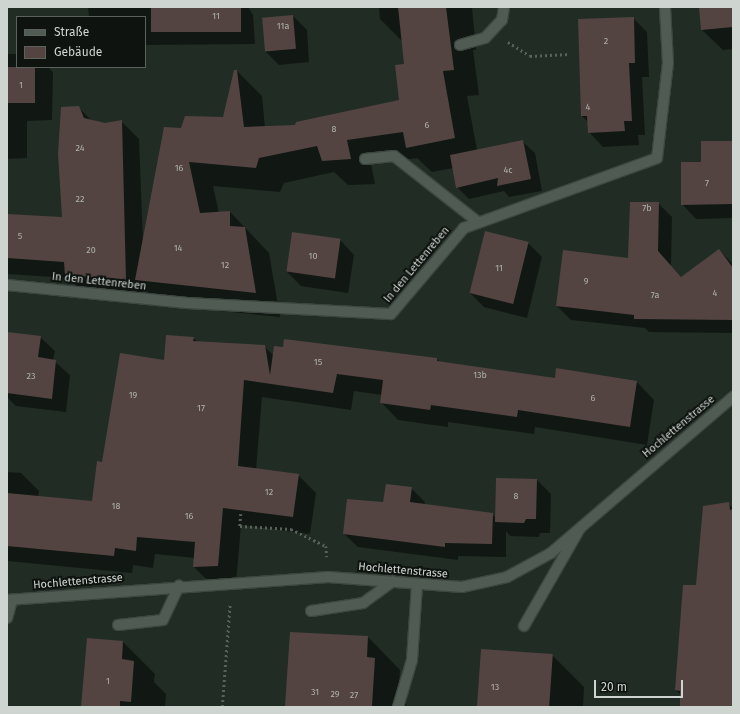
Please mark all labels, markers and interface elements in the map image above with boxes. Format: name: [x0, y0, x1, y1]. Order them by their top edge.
house number: 11: [212, 11, 220, 21]
legend: [16, 16, 146, 68]
house number: 11a: [277, 21, 289, 31]
text: Straße: [54, 25, 89, 39]
house number: 2: [604, 36, 608, 46]
text: Gebäude: [54, 45, 102, 59]
house number: 1: [19, 80, 23, 90]
house number: 4: [586, 102, 590, 112]
house number: 6: [425, 120, 429, 130]
house number: 8: [332, 124, 336, 134]
house number: 24: [76, 143, 84, 153]
house number: 16: [175, 163, 183, 173]
house number: 4c: [503, 165, 513, 175]
house number: 7: [705, 178, 709, 188]
house number: 22: [76, 194, 84, 204]
house number: 7b: [642, 203, 652, 213]
street label: In den Lettenreben: [381, 224, 453, 306]
house number: 5: [18, 231, 22, 241]
house number: 14: [174, 243, 182, 253]
house number: 20: [86, 245, 96, 255]
house number: 10: [309, 251, 317, 261]
house number: 12: [221, 260, 229, 270]
house number: 11: [495, 263, 503, 273]
street label: In den Lettenreben: [51, 270, 147, 294]
house number: 9: [584, 276, 588, 286]
house number: 4: [713, 288, 717, 298]
house number: 7a: [651, 290, 659, 300]
house number: 15: [314, 357, 322, 367]
house number: 13b: [473, 370, 487, 380]
house number: 23: [27, 371, 35, 381]
house number: 19: [129, 390, 137, 400]
house number: 6: [591, 393, 595, 403]
street label: Hochlettenstrasse: [640, 393, 718, 461]
house number: 17: [197, 403, 205, 413]
house number: 12: [265, 487, 273, 497]
house number: 8: [514, 491, 518, 501]
house number: 18: [112, 501, 120, 511]
house number: 16: [185, 511, 193, 521]
street label: Hochlettenstrasse: [358, 561, 448, 581]
street label: Hochlettenstrasse: [33, 572, 123, 592]
scale bar: [596, 672, 685, 698]
house number: 1: [106, 676, 110, 686]
text: 20 m: [601, 680, 627, 694]
house number: 13: [491, 682, 499, 692]
house number: 31: [311, 687, 319, 697]
house number: 29: [330, 689, 340, 699]
house number: 27: [350, 690, 358, 700]

